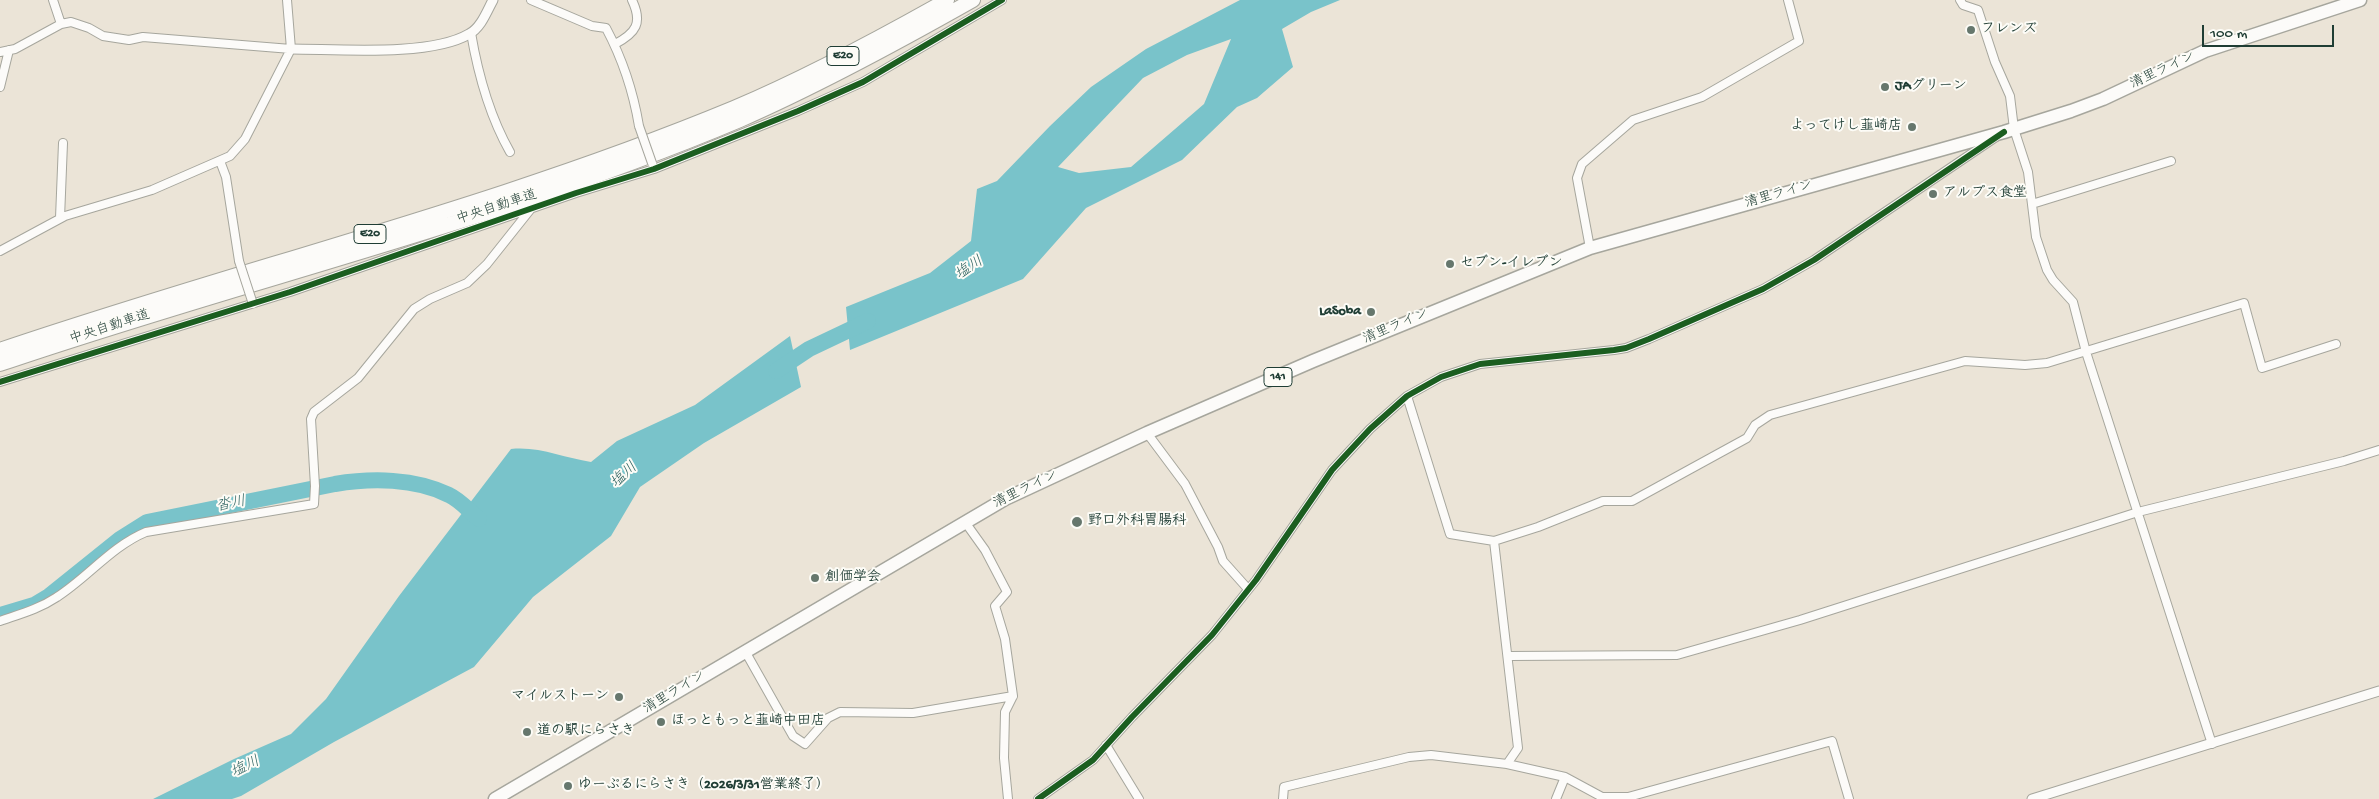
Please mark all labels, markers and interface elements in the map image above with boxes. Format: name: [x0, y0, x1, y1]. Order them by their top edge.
scale bar: [2204, 15, 2336, 47]
place label: フレンズ: [1981, 22, 2037, 38]
marker: フレンズ: [1965, 24, 1977, 36]
text: 100 m: [2210, 25, 2247, 43]
road number: E20: [827, 46, 859, 66]
street label: 清里ライン: [2128, 49, 2198, 93]
place label: JAグリーン: [1895, 79, 1967, 95]
marker: JAグリーン: [1879, 81, 1891, 93]
place label: よってけし韮崎店: [1790, 119, 1902, 135]
marker: よってけし韮崎店: [1906, 121, 1918, 133]
street label: 清里ライン: [1743, 177, 1815, 213]
place label: アルプス食堂: [1943, 186, 2027, 202]
street label: 中央自動車道: [454, 187, 540, 229]
marker: アルプス食堂: [1927, 188, 1939, 200]
road number: E20: [354, 224, 386, 243]
water label: 塩川: [953, 253, 987, 285]
place label: セブン-イレブン: [1460, 256, 1562, 272]
marker: セブン-イレブン: [1444, 258, 1456, 270]
place label: LaSoba: [1319, 304, 1361, 320]
street label: 清里ライン: [1361, 306, 1431, 348]
marker: LaSoba: [1365, 306, 1377, 318]
street label: 中央自動車道: [67, 307, 153, 349]
road number: 141: [1264, 368, 1292, 387]
water label: 塩川: [608, 459, 642, 493]
street label: 清里ライン: [991, 467, 1061, 513]
water label: 沓川: [215, 493, 247, 517]
place label: 野口外科胃腸科: [1088, 514, 1186, 530]
marker: 野口外科胃腸科: [1070, 515, 1084, 529]
place label: 創価学会: [825, 570, 881, 586]
marker: 創価学会: [809, 572, 821, 584]
street label: 清里ライン: [641, 668, 709, 718]
place label: マイルストーン: [511, 689, 609, 705]
marker: マイルストーン: [613, 691, 625, 703]
place label: ほっともっと韮崎中田店: [671, 714, 825, 730]
marker: ほっともっと韮崎中田店: [655, 716, 667, 728]
place label: 道の駅にらさき: [537, 724, 635, 740]
marker: 道の駅にらさき: [521, 726, 533, 738]
water label: 塩川: [229, 753, 263, 783]
place label: ゆーぷるにらさき（2026/3/31営業終了）: [578, 778, 830, 794]
marker: ゆーぷるにらさき（2026/3/31営業終了）: [562, 780, 574, 792]

